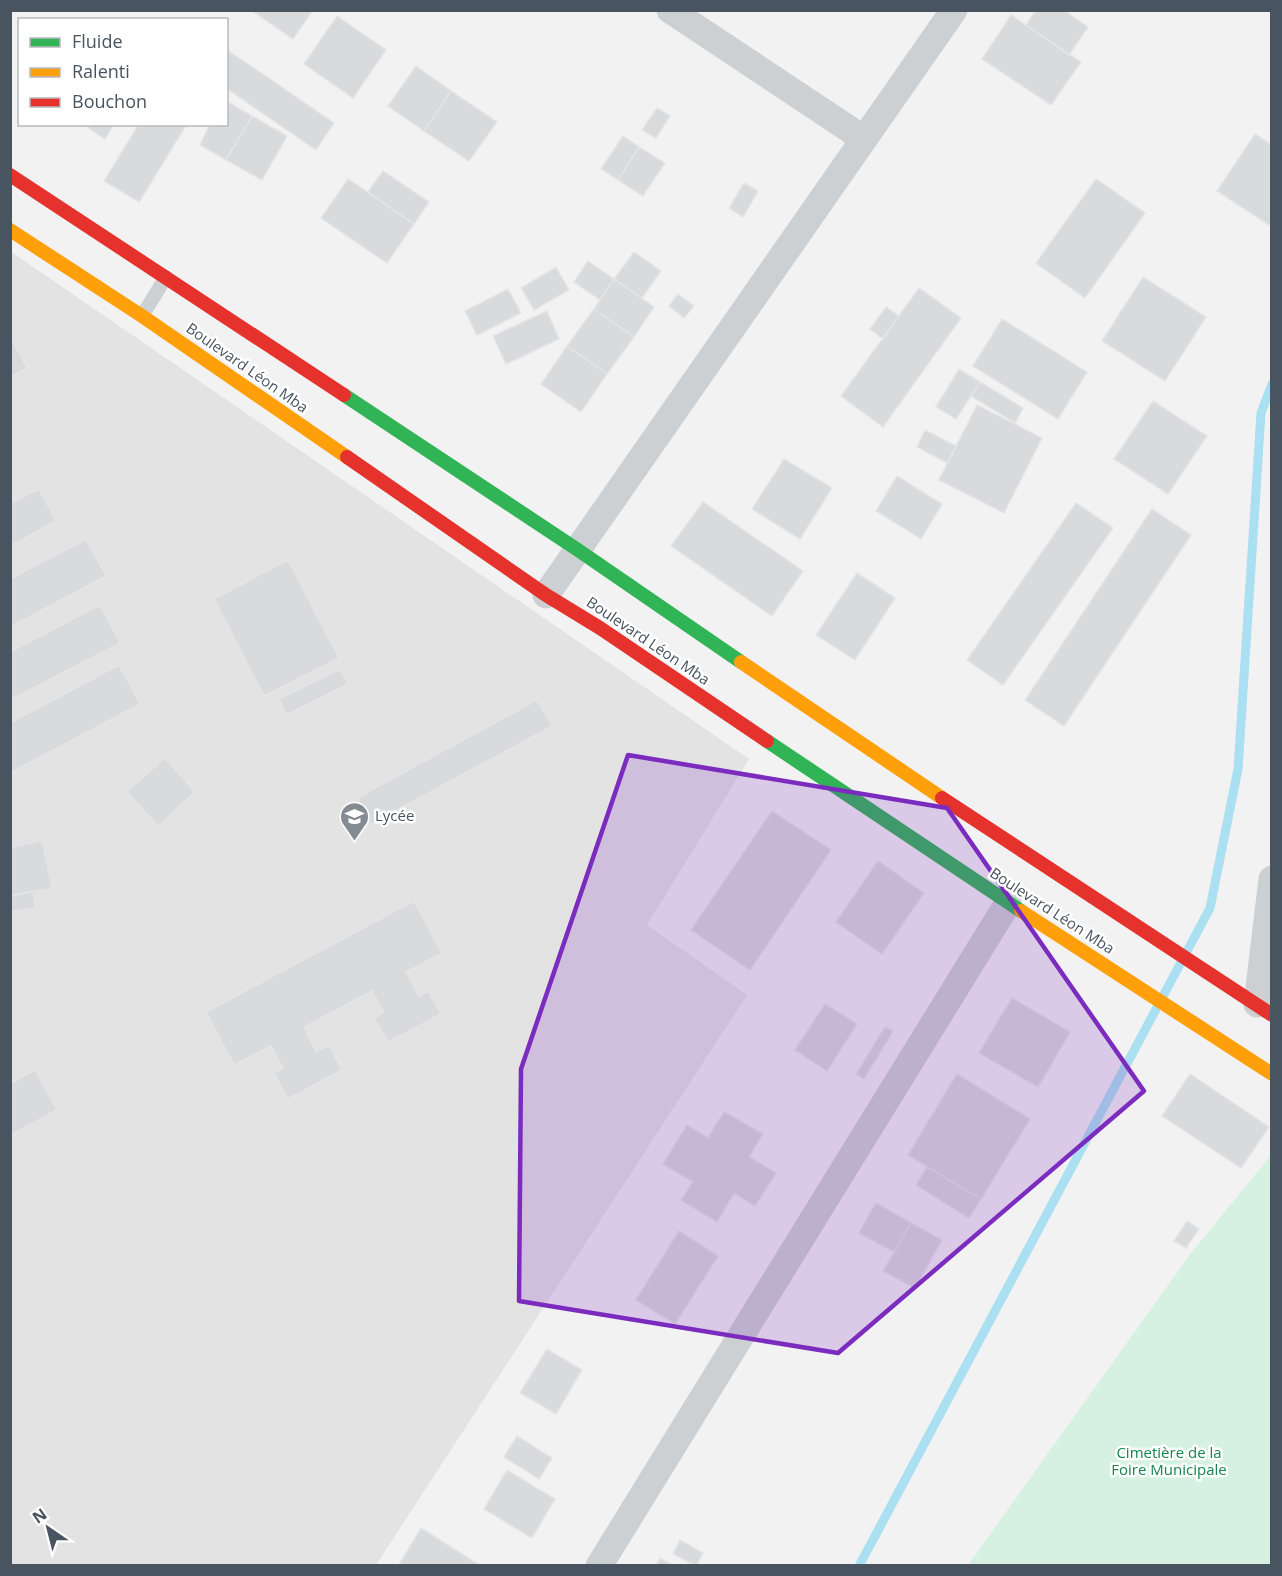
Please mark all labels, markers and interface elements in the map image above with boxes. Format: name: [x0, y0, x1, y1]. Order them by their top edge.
legend: [18, 18, 228, 126]
text: Fluide: [72, 29, 123, 53]
text: Ralenti: [72, 59, 130, 83]
text: Bouchon: [72, 89, 147, 113]
street label: Boulevard Léon Mba: [183, 318, 313, 417]
street label: Boulevard Léon Mba: [583, 591, 714, 689]
school or university icon: Lycée: [338, 800, 370, 842]
place label: Lycée: [375, 805, 414, 825]
street label: Boulevard Léon Mba: [986, 862, 1119, 958]
park label: Cimetière de la Foire Municipale: [1111, 1442, 1227, 1479]
north arrow: [18, 1498, 78, 1558]
text: N: [28, 1503, 51, 1528]

